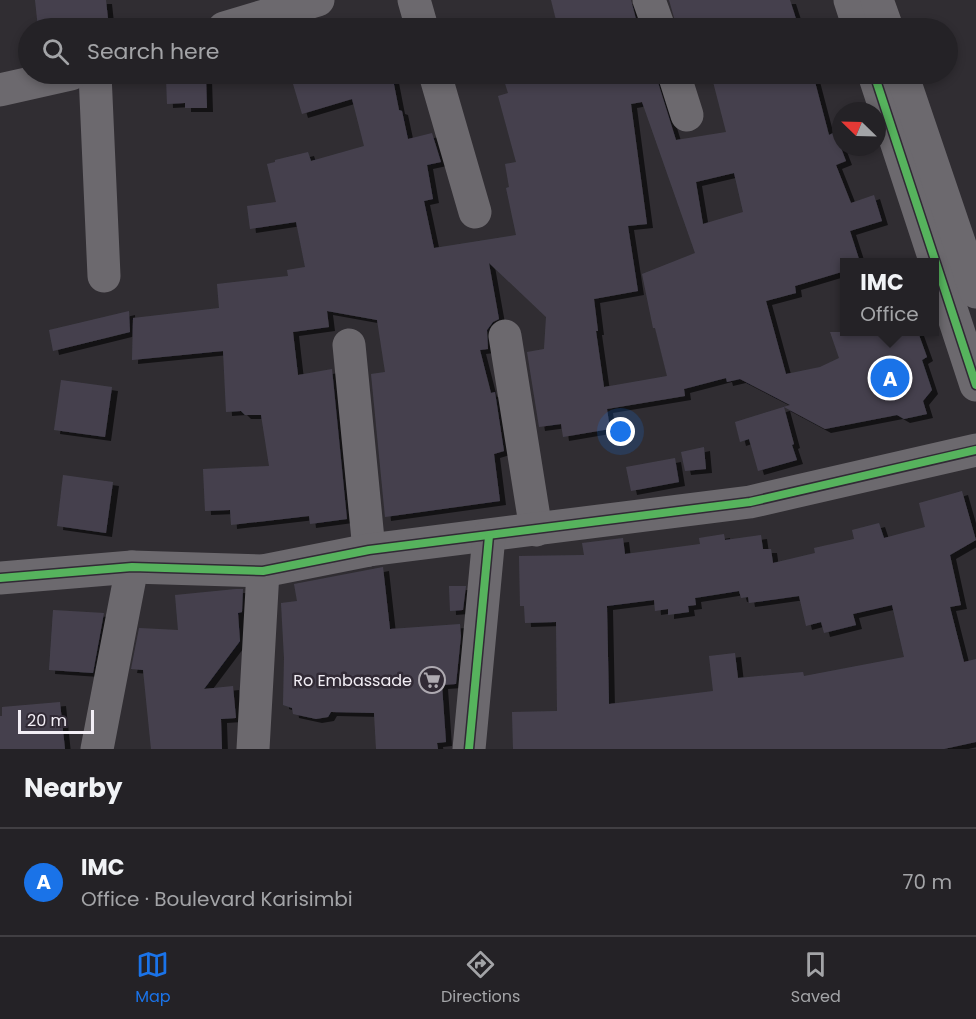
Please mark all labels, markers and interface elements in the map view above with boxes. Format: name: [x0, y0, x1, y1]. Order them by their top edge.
search box: [18, 18, 958, 84]
icon: search: [39, 35, 72, 68]
text: Search here: [87, 36, 220, 67]
north arrow: [832, 102, 886, 156]
popup: [840, 258, 939, 336]
text: IMC: [860, 267, 904, 298]
text: Office: [860, 300, 919, 328]
pin: A: [870, 356, 910, 400]
your location: [606, 417, 635, 446]
supermarket icon: Ro Embassade: [417, 665, 447, 695]
place label: Ro Embassade: [293, 669, 412, 692]
scale bar: [18, 707, 94, 734]
text: 20 m: [27, 709, 67, 732]
text: Nearby: [24, 770, 122, 806]
text: IMC: [81, 852, 124, 883]
text: A: [36, 868, 51, 896]
text: 70 m: [903, 868, 952, 896]
text: Office · Boulevard Karisimbi: [81, 885, 353, 913]
tab: Map: [135, 948, 171, 1009]
tab: Directions: [441, 948, 520, 1009]
tab: Saved: [791, 948, 841, 1009]

